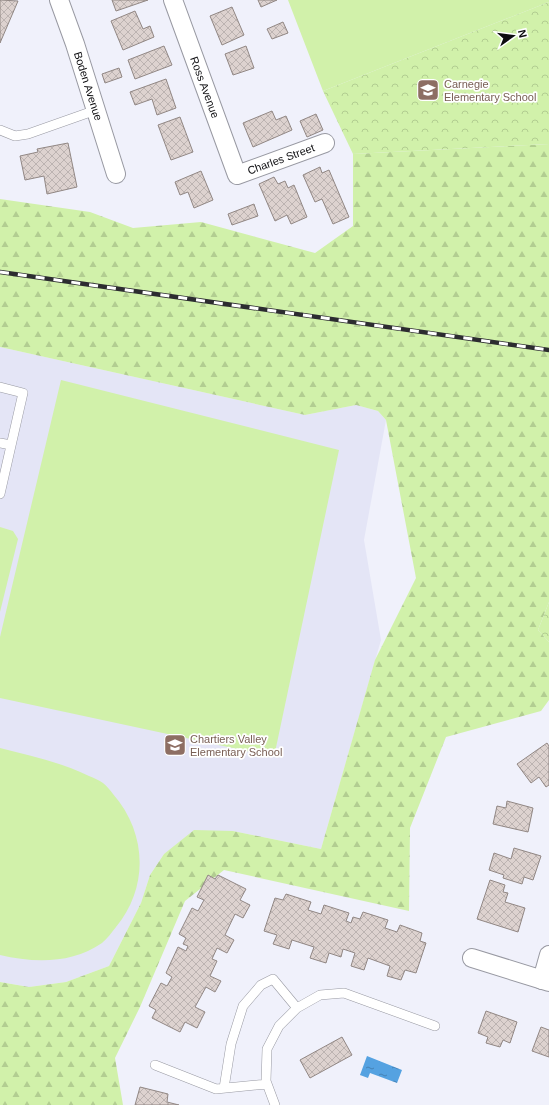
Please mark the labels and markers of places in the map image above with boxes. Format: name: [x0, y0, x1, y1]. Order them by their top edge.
school or university icon: Carnegie Elementary School: [415, 77, 441, 103]
place label: Carnegie Elementary School: [444, 78, 536, 103]
school or university icon: Chartiers Valley Elementary School: [162, 732, 188, 758]
place label: Chartiers Valley Elementary School: [190, 733, 282, 758]

